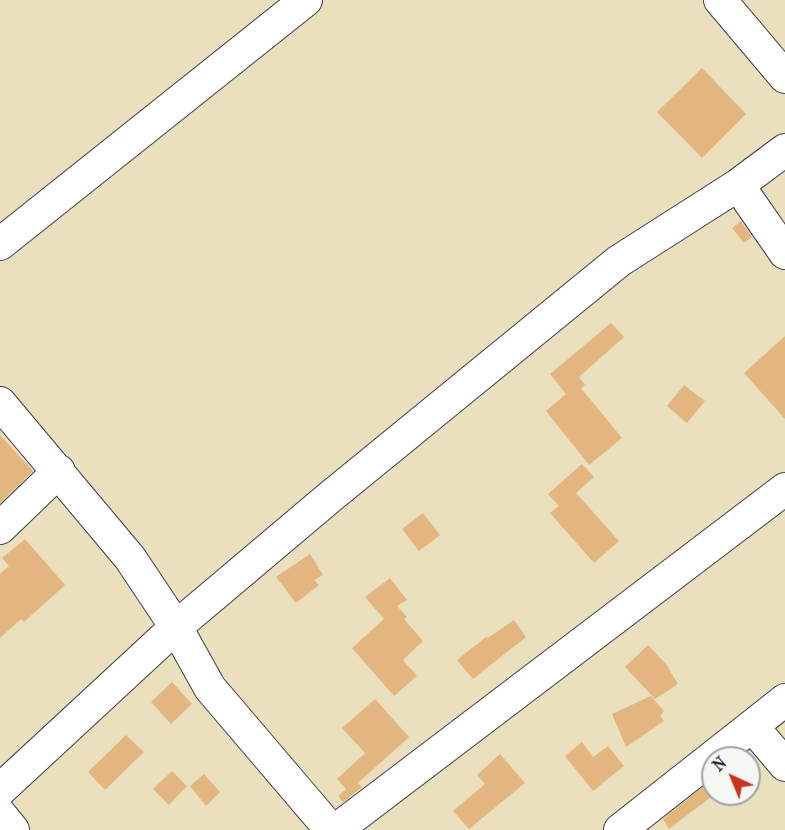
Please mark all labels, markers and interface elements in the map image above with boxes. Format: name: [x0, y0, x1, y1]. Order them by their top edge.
north arrow: [701, 746, 761, 806]
text: N: [709, 753, 730, 775]

